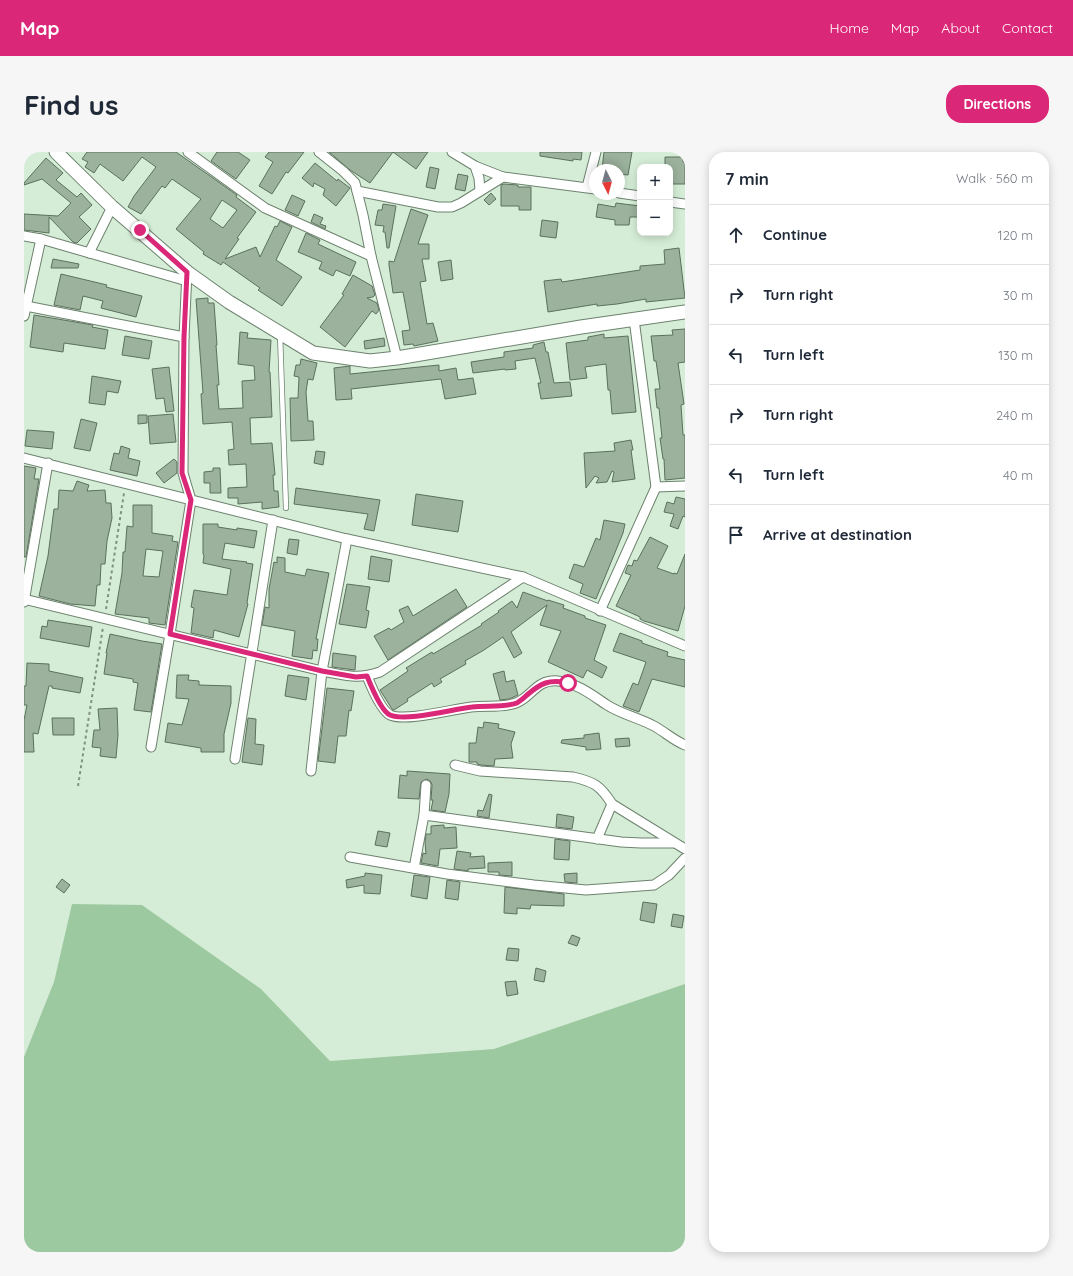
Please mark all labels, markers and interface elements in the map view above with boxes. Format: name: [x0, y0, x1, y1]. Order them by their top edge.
text: Map: [20, 16, 59, 40]
text: Home: [830, 19, 869, 37]
text: Map: [891, 19, 919, 37]
text: About: [941, 19, 980, 37]
text: Contact: [1002, 19, 1053, 37]
button: Directions: [946, 85, 1049, 123]
text: Find us: [24, 87, 118, 122]
north arrow: [589, 164, 625, 200]
map controls: [637, 164, 673, 236]
button: +: [637, 164, 673, 200]
text: 7 min: [725, 168, 769, 189]
text: Walk · 560 m: [956, 170, 1033, 186]
button: −: [637, 200, 673, 236]
route end: [131, 221, 149, 239]
icon: ahead: [725, 224, 747, 246]
text: Continue: [763, 225, 827, 244]
text: 120 m: [998, 227, 1033, 243]
icon: right: [725, 284, 747, 306]
text: Turn right: [763, 285, 834, 304]
text: 30 m: [1003, 287, 1033, 303]
icon: left: [725, 344, 747, 366]
text: Turn left: [763, 345, 825, 364]
text: 130 m: [998, 347, 1033, 363]
icon: right: [725, 404, 747, 426]
text: Turn right: [763, 405, 834, 424]
text: 240 m: [996, 407, 1033, 423]
icon: left: [725, 464, 747, 486]
text: Turn left: [763, 465, 825, 484]
text: 40 m: [1003, 467, 1033, 483]
icon: arrive: [725, 524, 747, 546]
text: Arrive at destination: [763, 525, 912, 544]
route start: [559, 674, 577, 692]

